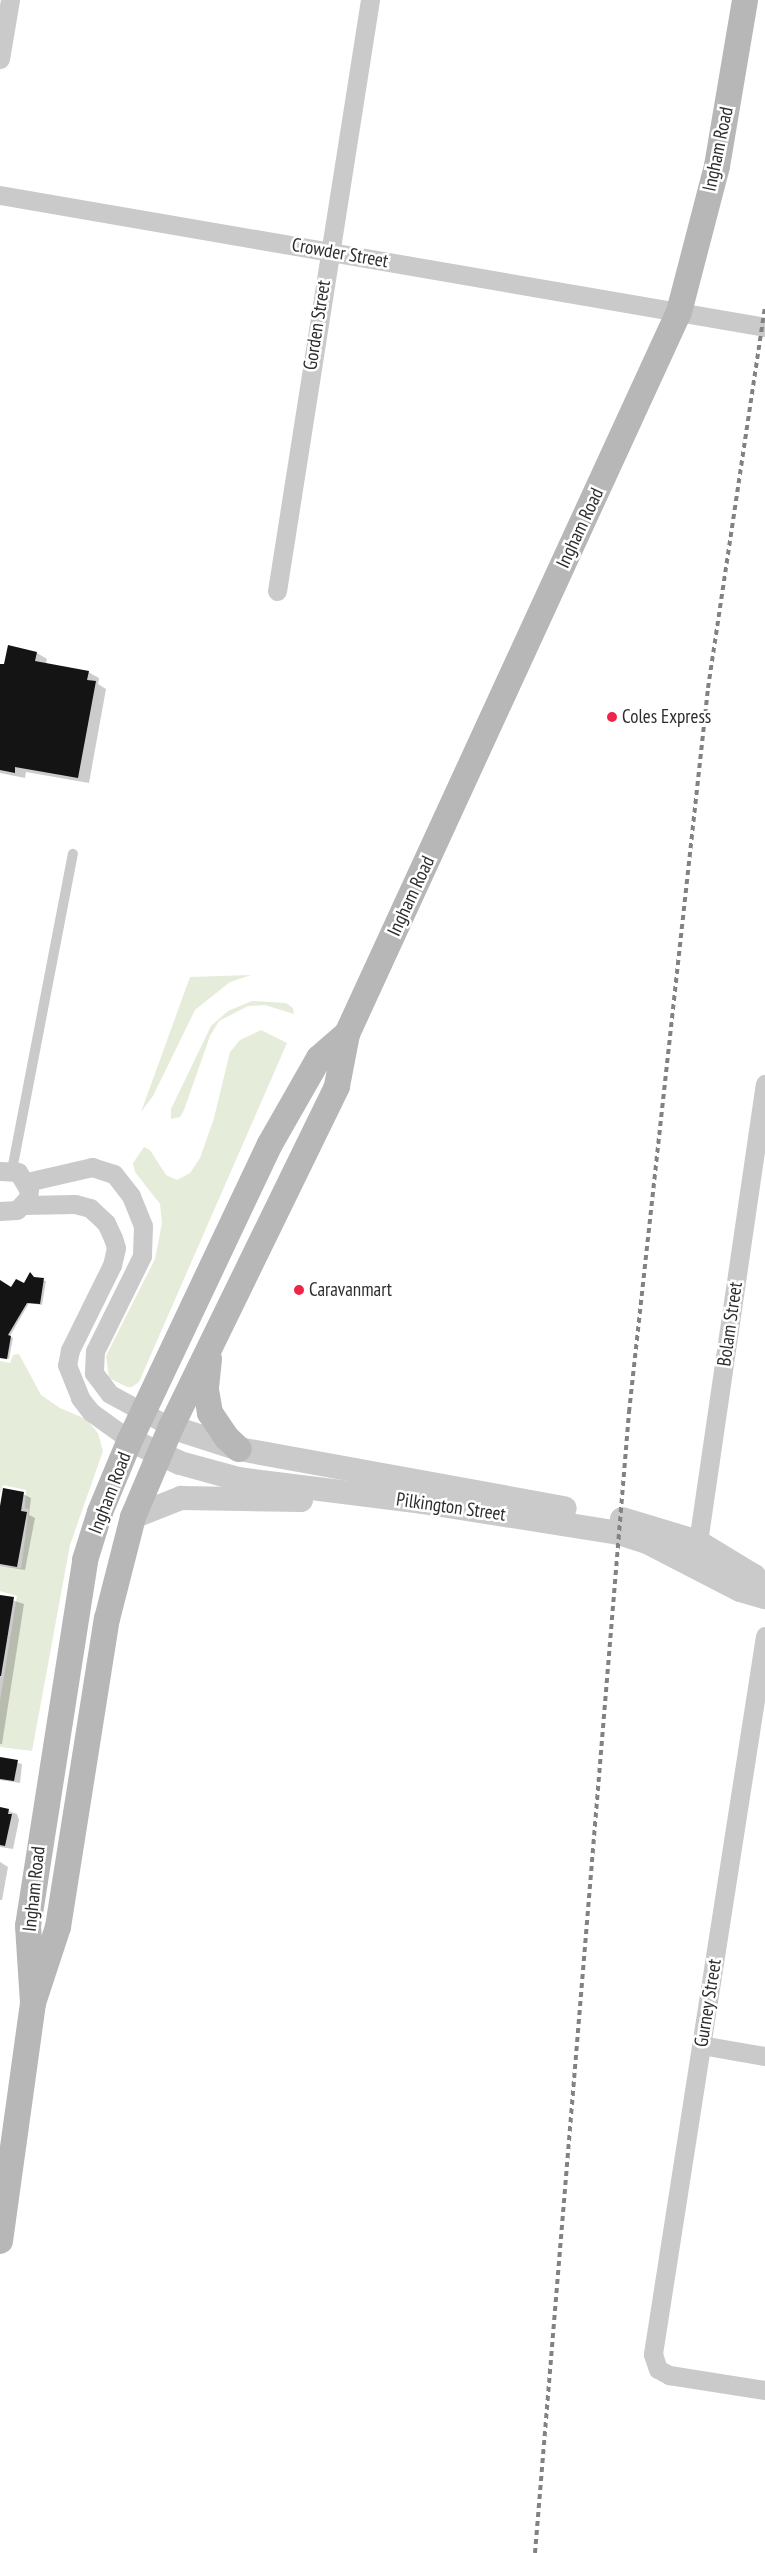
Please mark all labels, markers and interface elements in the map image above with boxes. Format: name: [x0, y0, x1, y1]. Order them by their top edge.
street label: Ingham Road: [698, 105, 738, 193]
street label: Crowder Street: [290, 233, 390, 273]
street label: Gorden Street: [299, 279, 335, 371]
street label: Ingham Road: [552, 484, 608, 572]
place label: Coles Express: [622, 706, 711, 728]
marker: Coles Express: [606, 711, 618, 723]
street label: Ingham Road: [383, 852, 439, 940]
place label: Caravanmart: [309, 1279, 392, 1301]
street label: Bolam Street: [713, 1280, 747, 1368]
marker: Caravanmart: [293, 1284, 305, 1296]
street label: Ingham Road: [84, 1449, 136, 1537]
street label: Pilkington Street: [395, 1488, 507, 1526]
street label: Ingham Road: [18, 1845, 50, 1933]
street label: Gurney Street: [690, 1957, 726, 2049]

